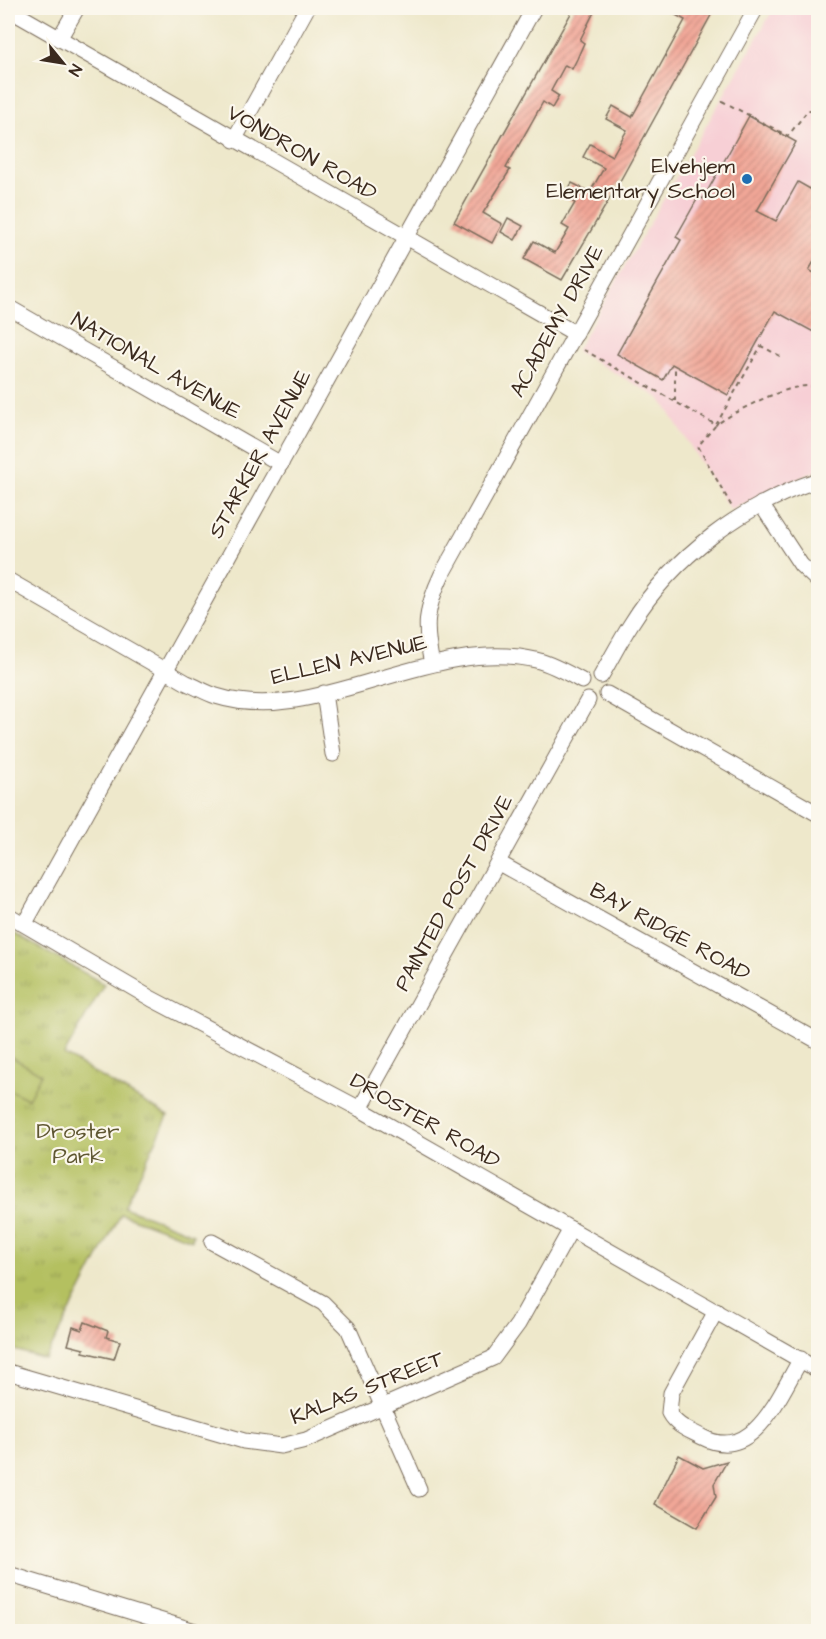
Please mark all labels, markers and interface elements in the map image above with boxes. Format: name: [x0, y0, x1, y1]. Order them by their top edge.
north arrow: [33, 33, 93, 93]
text: N: [63, 60, 87, 80]
street label: VONDRON ROAD: [221, 97, 383, 209]
place label: Elvehjem Elementary School: [546, 151, 735, 208]
marker: Elvehjem Elementary School: [740, 172, 754, 186]
street label: ACADEMY DRIVE: [502, 239, 612, 403]
street label: NATIONAL AVENUE: [65, 305, 247, 427]
street label: STARKER AVENUE: [201, 364, 319, 544]
street label: ELLEN AVENUE: [268, 627, 430, 693]
street label: PAINTED POST DRIVE: [387, 789, 521, 997]
street label: BAY RIDGE ROAD: [584, 875, 756, 989]
street label: DROSTER ROAD: [344, 1065, 506, 1177]
park label: Droster Park: [37, 1116, 119, 1172]
street label: KALAS STREET: [286, 1343, 449, 1433]

